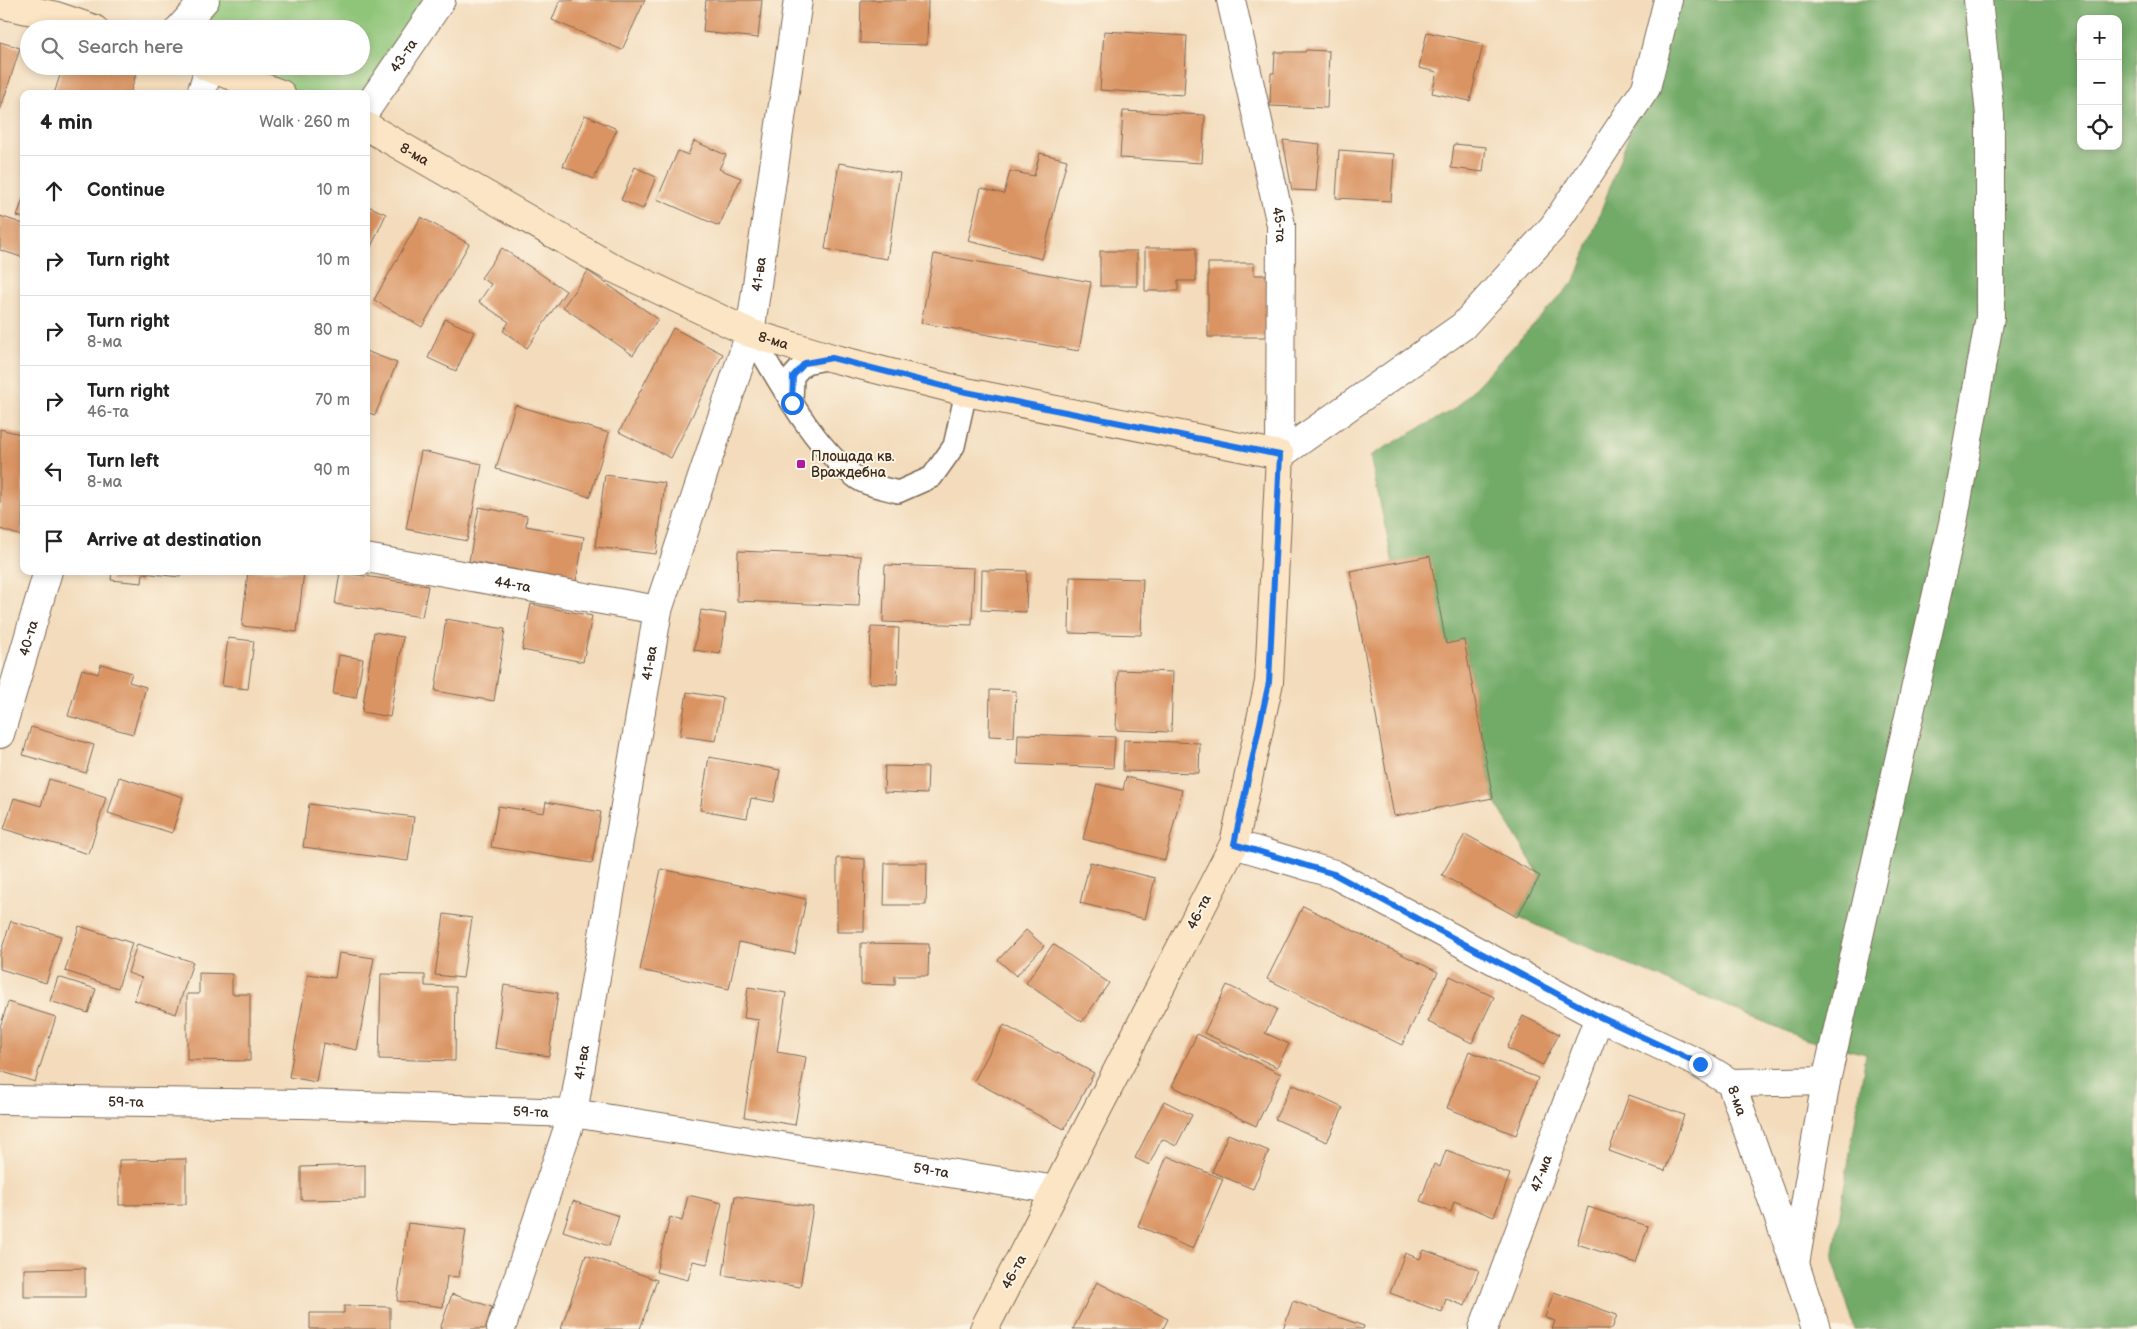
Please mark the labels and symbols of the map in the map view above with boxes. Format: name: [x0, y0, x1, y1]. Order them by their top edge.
street label: 43-та: [386, 35, 421, 75]
street label: 8-ма: [397, 139, 433, 169]
street label: 45-та: [1269, 205, 1290, 243]
street label: 41-ва: [748, 255, 769, 293]
street label: 8-ма: [756, 328, 791, 353]
route start: [781, 392, 804, 415]
place label: Площада кв. Враждебна: [811, 448, 895, 481]
marker: Площада кв. Враждебна: [795, 458, 807, 470]
street label: 44-та: [493, 573, 533, 596]
street label: 40-та: [15, 618, 42, 658]
street label: 41-ва: [638, 644, 660, 682]
street label: 46-та: [1183, 891, 1215, 932]
street label: 41-ва: [570, 1043, 593, 1081]
route end: [1689, 1053, 1712, 1076]
street label: 8-ма: [1724, 1083, 1751, 1119]
street label: 59-та: [108, 1093, 145, 1110]
street label: 59-та: [513, 1103, 550, 1121]
street label: 47-ма: [1526, 1152, 1556, 1194]
street label: 59-та: [912, 1159, 951, 1181]
street label: 46-та: [998, 1251, 1030, 1292]

